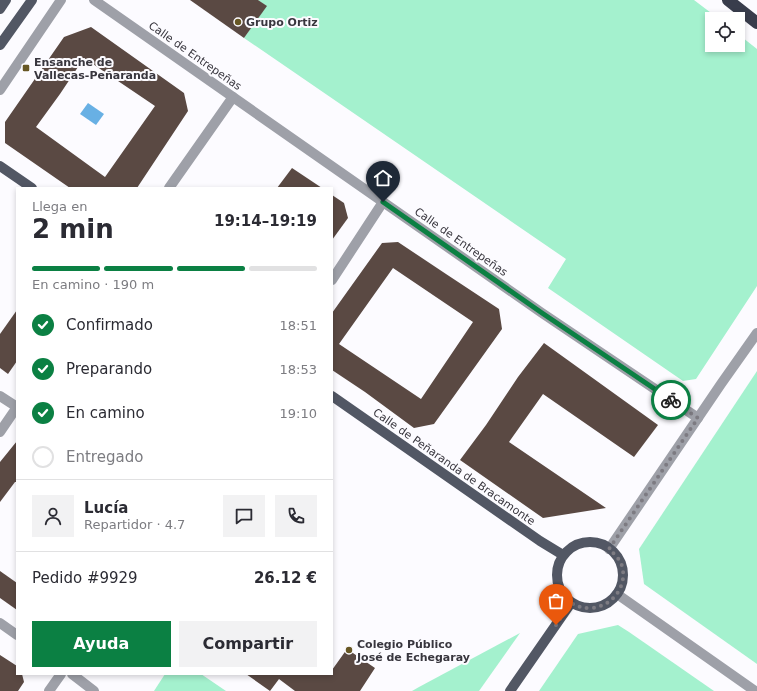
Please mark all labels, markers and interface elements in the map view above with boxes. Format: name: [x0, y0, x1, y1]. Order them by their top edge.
map controls: [705, 12, 745, 52]
button: locate: [705, 12, 745, 52]
place label: Grupo Ortiz: [246, 16, 318, 29]
marker: Grupo Ortiz: [233, 17, 243, 27]
street label: Calle de Entrepeñas: [146, 19, 244, 93]
place label: Ensanche de Vallecas-Peñaranda: [34, 56, 156, 82]
marker: Ensanche de Vallecas-Peñaranda: [21, 63, 31, 73]
pin: [366, 161, 400, 202]
icon: home: [372, 167, 394, 189]
text: Llega en: [32, 199, 87, 214]
street label: Calle de Entrepeñas: [412, 205, 510, 279]
text: 19:14–19:19: [214, 212, 317, 230]
text: 2 min: [32, 214, 114, 244]
text: En camino · 190 m: [32, 277, 154, 292]
icon: check: [32, 314, 54, 336]
text: Confirmado: [66, 316, 153, 334]
text: 18:51: [280, 318, 317, 333]
icon: check: [32, 358, 54, 380]
text: Preparando: [66, 360, 152, 378]
text: 18:53: [280, 362, 317, 377]
courier: [651, 380, 691, 420]
icon: bike: [660, 389, 682, 411]
icon: check: [32, 402, 54, 424]
text: En camino: [66, 404, 145, 422]
text: 19:10: [280, 406, 317, 421]
street label: Calle de Peñaranda de Bracamonte: [371, 406, 538, 528]
text: Entregado: [66, 448, 143, 466]
button: person: [32, 495, 74, 537]
button: chat: [223, 495, 265, 537]
button: phone: [275, 495, 317, 537]
text: Lucía: [84, 499, 128, 517]
text: Repartidor · 4.7: [84, 517, 185, 532]
text: Pedido #9929: [32, 569, 138, 587]
text: 26.12 €: [254, 569, 317, 587]
pin: [539, 584, 573, 625]
icon: bag: [545, 590, 567, 612]
button: Ayuda: [32, 621, 171, 667]
button: Compartir: [179, 621, 317, 667]
place label: Colegio Público José de Echegaray: [356, 638, 470, 664]
marker: Colegio Público José de Echegaray: [344, 645, 354, 655]

